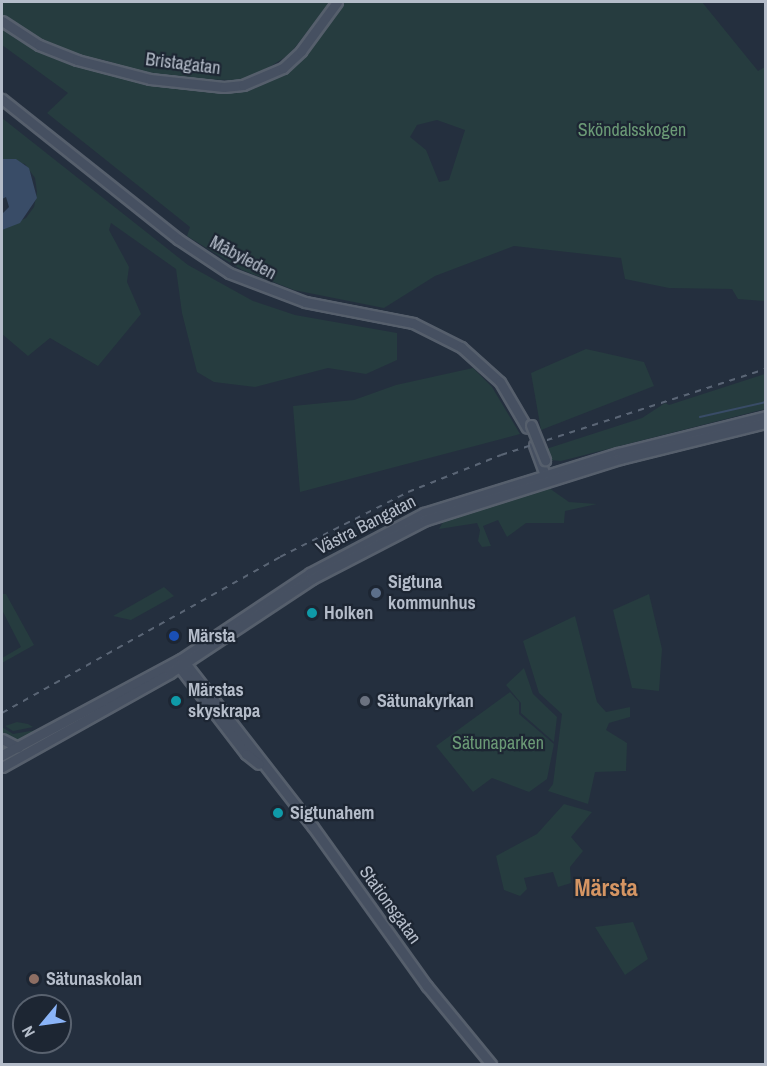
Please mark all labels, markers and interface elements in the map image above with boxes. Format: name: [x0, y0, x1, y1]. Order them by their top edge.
street label: Bristagatan: [144, 49, 222, 79]
park label: Sköndalsskogen: [578, 119, 686, 141]
street label: Måbyleden: [206, 232, 280, 284]
street label: Västra Bangatan: [313, 491, 419, 559]
place label: Sigtuna kommunhus: [388, 572, 476, 614]
marker: Sigtuna kommunhus: [369, 586, 383, 600]
place label: Holken: [324, 602, 373, 624]
marker: Holken: [305, 606, 319, 620]
place label: Märsta: [188, 625, 236, 647]
marker: Märsta: [165, 627, 183, 645]
place label: Märstas skyskrapa: [188, 680, 260, 722]
place label: Sätunakyrkan: [377, 690, 474, 712]
marker: Märstas skyskrapa: [169, 694, 183, 708]
marker: Sätunakyrkan: [358, 694, 372, 708]
park label: Sätunaparken: [452, 732, 544, 754]
place label: Sigtunahem: [290, 802, 374, 824]
marker: Sigtunahem: [271, 806, 285, 820]
street label: Stationsgatan: [354, 862, 426, 948]
district label: Märsta: [574, 874, 638, 902]
place label: Sätunaskolan: [46, 968, 142, 990]
marker: Sätunaskolan: [27, 972, 41, 986]
north arrow: [12, 994, 72, 1054]
text: N: [16, 1022, 40, 1041]

